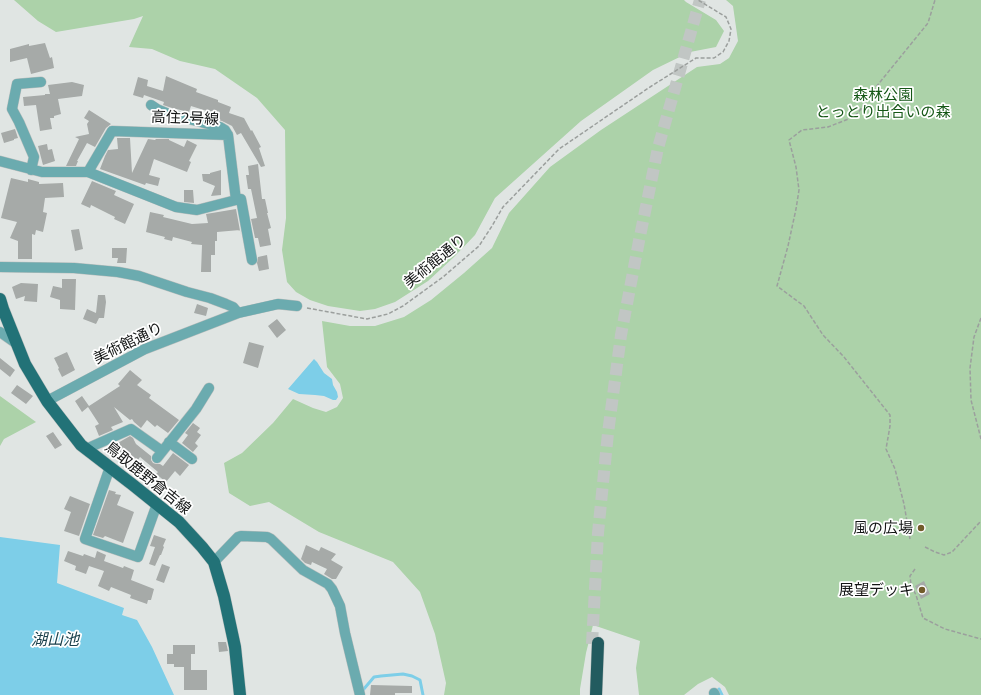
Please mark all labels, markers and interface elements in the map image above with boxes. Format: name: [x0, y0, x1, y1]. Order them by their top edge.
park label: 森林公園 とっとり出合いの森: [816, 86, 950, 121]
street label: 高住2号線: [151, 108, 219, 128]
street label: 美術館通り: [400, 230, 470, 292]
street label: 美術館通り: [90, 318, 166, 368]
street label: 鳥取鹿野倉吉線: [102, 438, 194, 518]
place label: 風の広場: [853, 519, 913, 537]
marker: 風の広場: [916, 523, 926, 533]
place label: 展望デッキ: [839, 581, 914, 599]
marker: 展望デッキ: [917, 585, 927, 595]
water label: 湖山池: [31, 630, 79, 650]

